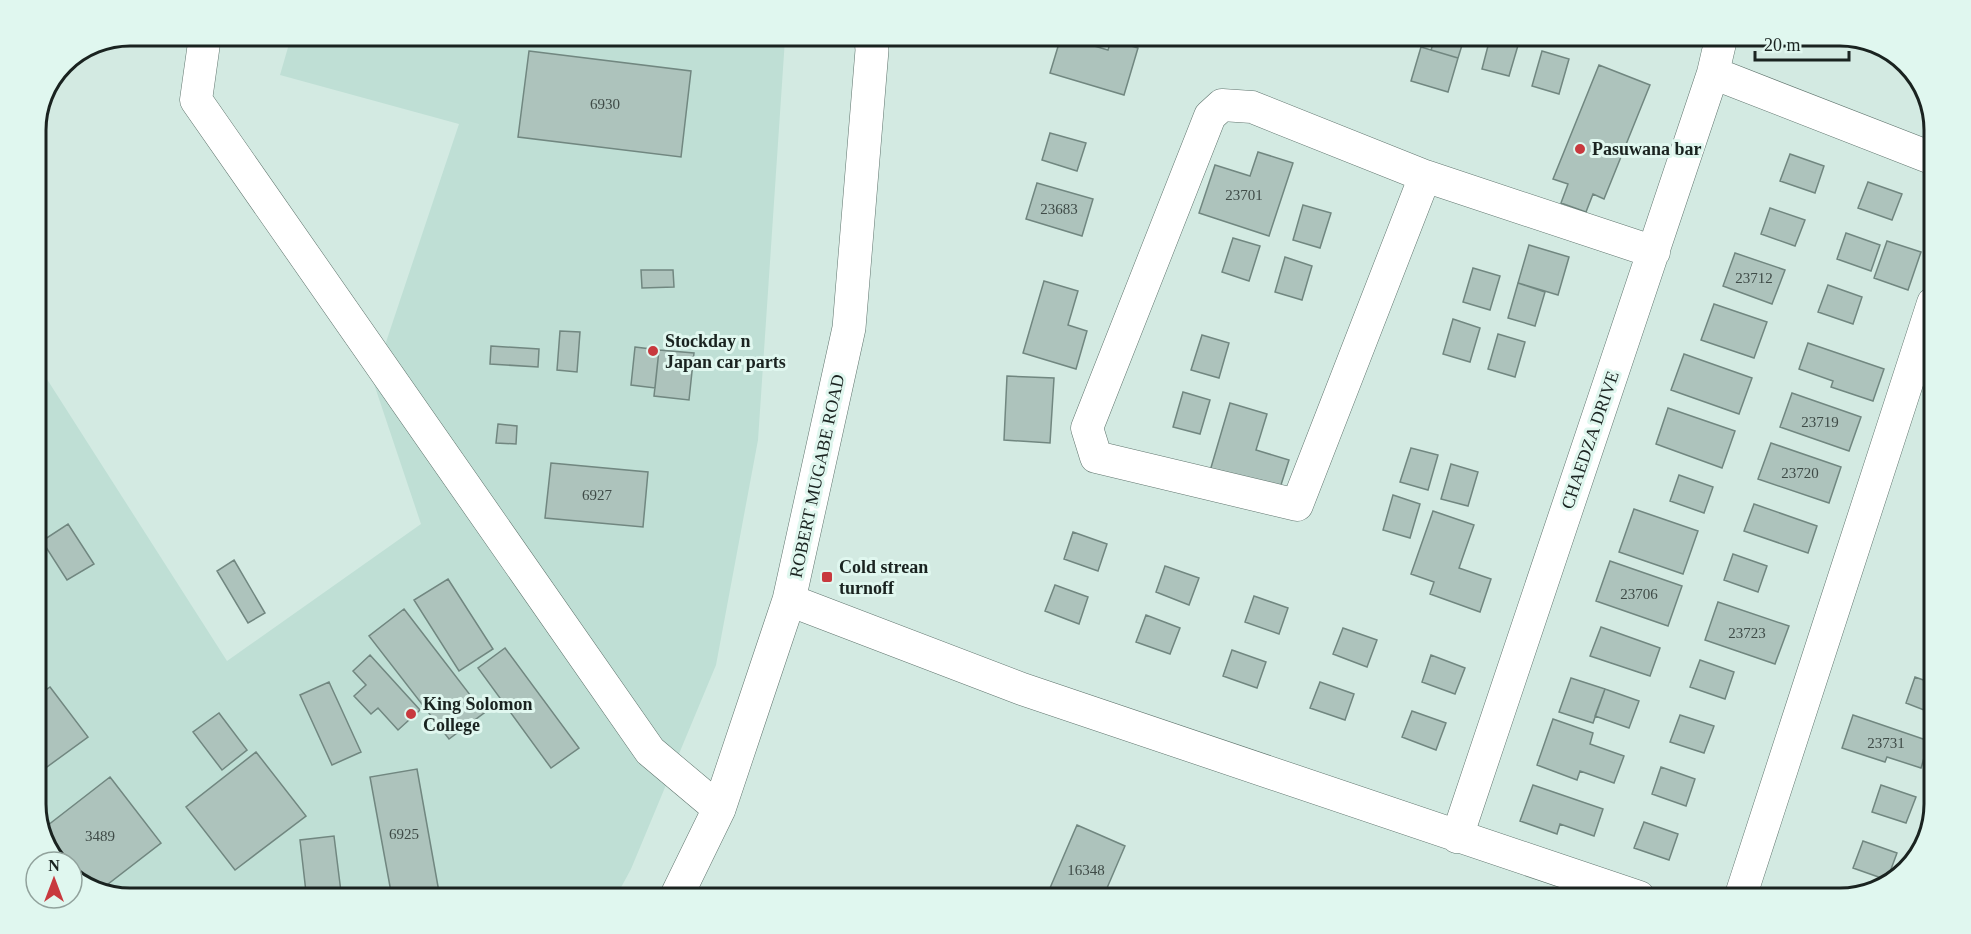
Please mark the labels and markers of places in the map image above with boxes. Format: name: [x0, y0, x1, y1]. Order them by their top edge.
place label: Pasuwana bar: [1592, 139, 1702, 159]
marker: Pasuwana bar: [1573, 142, 1587, 156]
place label: Stockday n Japan car parts: [665, 331, 786, 372]
marker: Stockday n Japan car parts: [646, 344, 660, 358]
place label: Cold strean turnoff: [839, 557, 928, 598]
marker: Cold strean turnoff: [820, 570, 834, 584]
place label: King Solomon College: [423, 694, 533, 735]
marker: King Solomon College: [404, 707, 418, 721]

